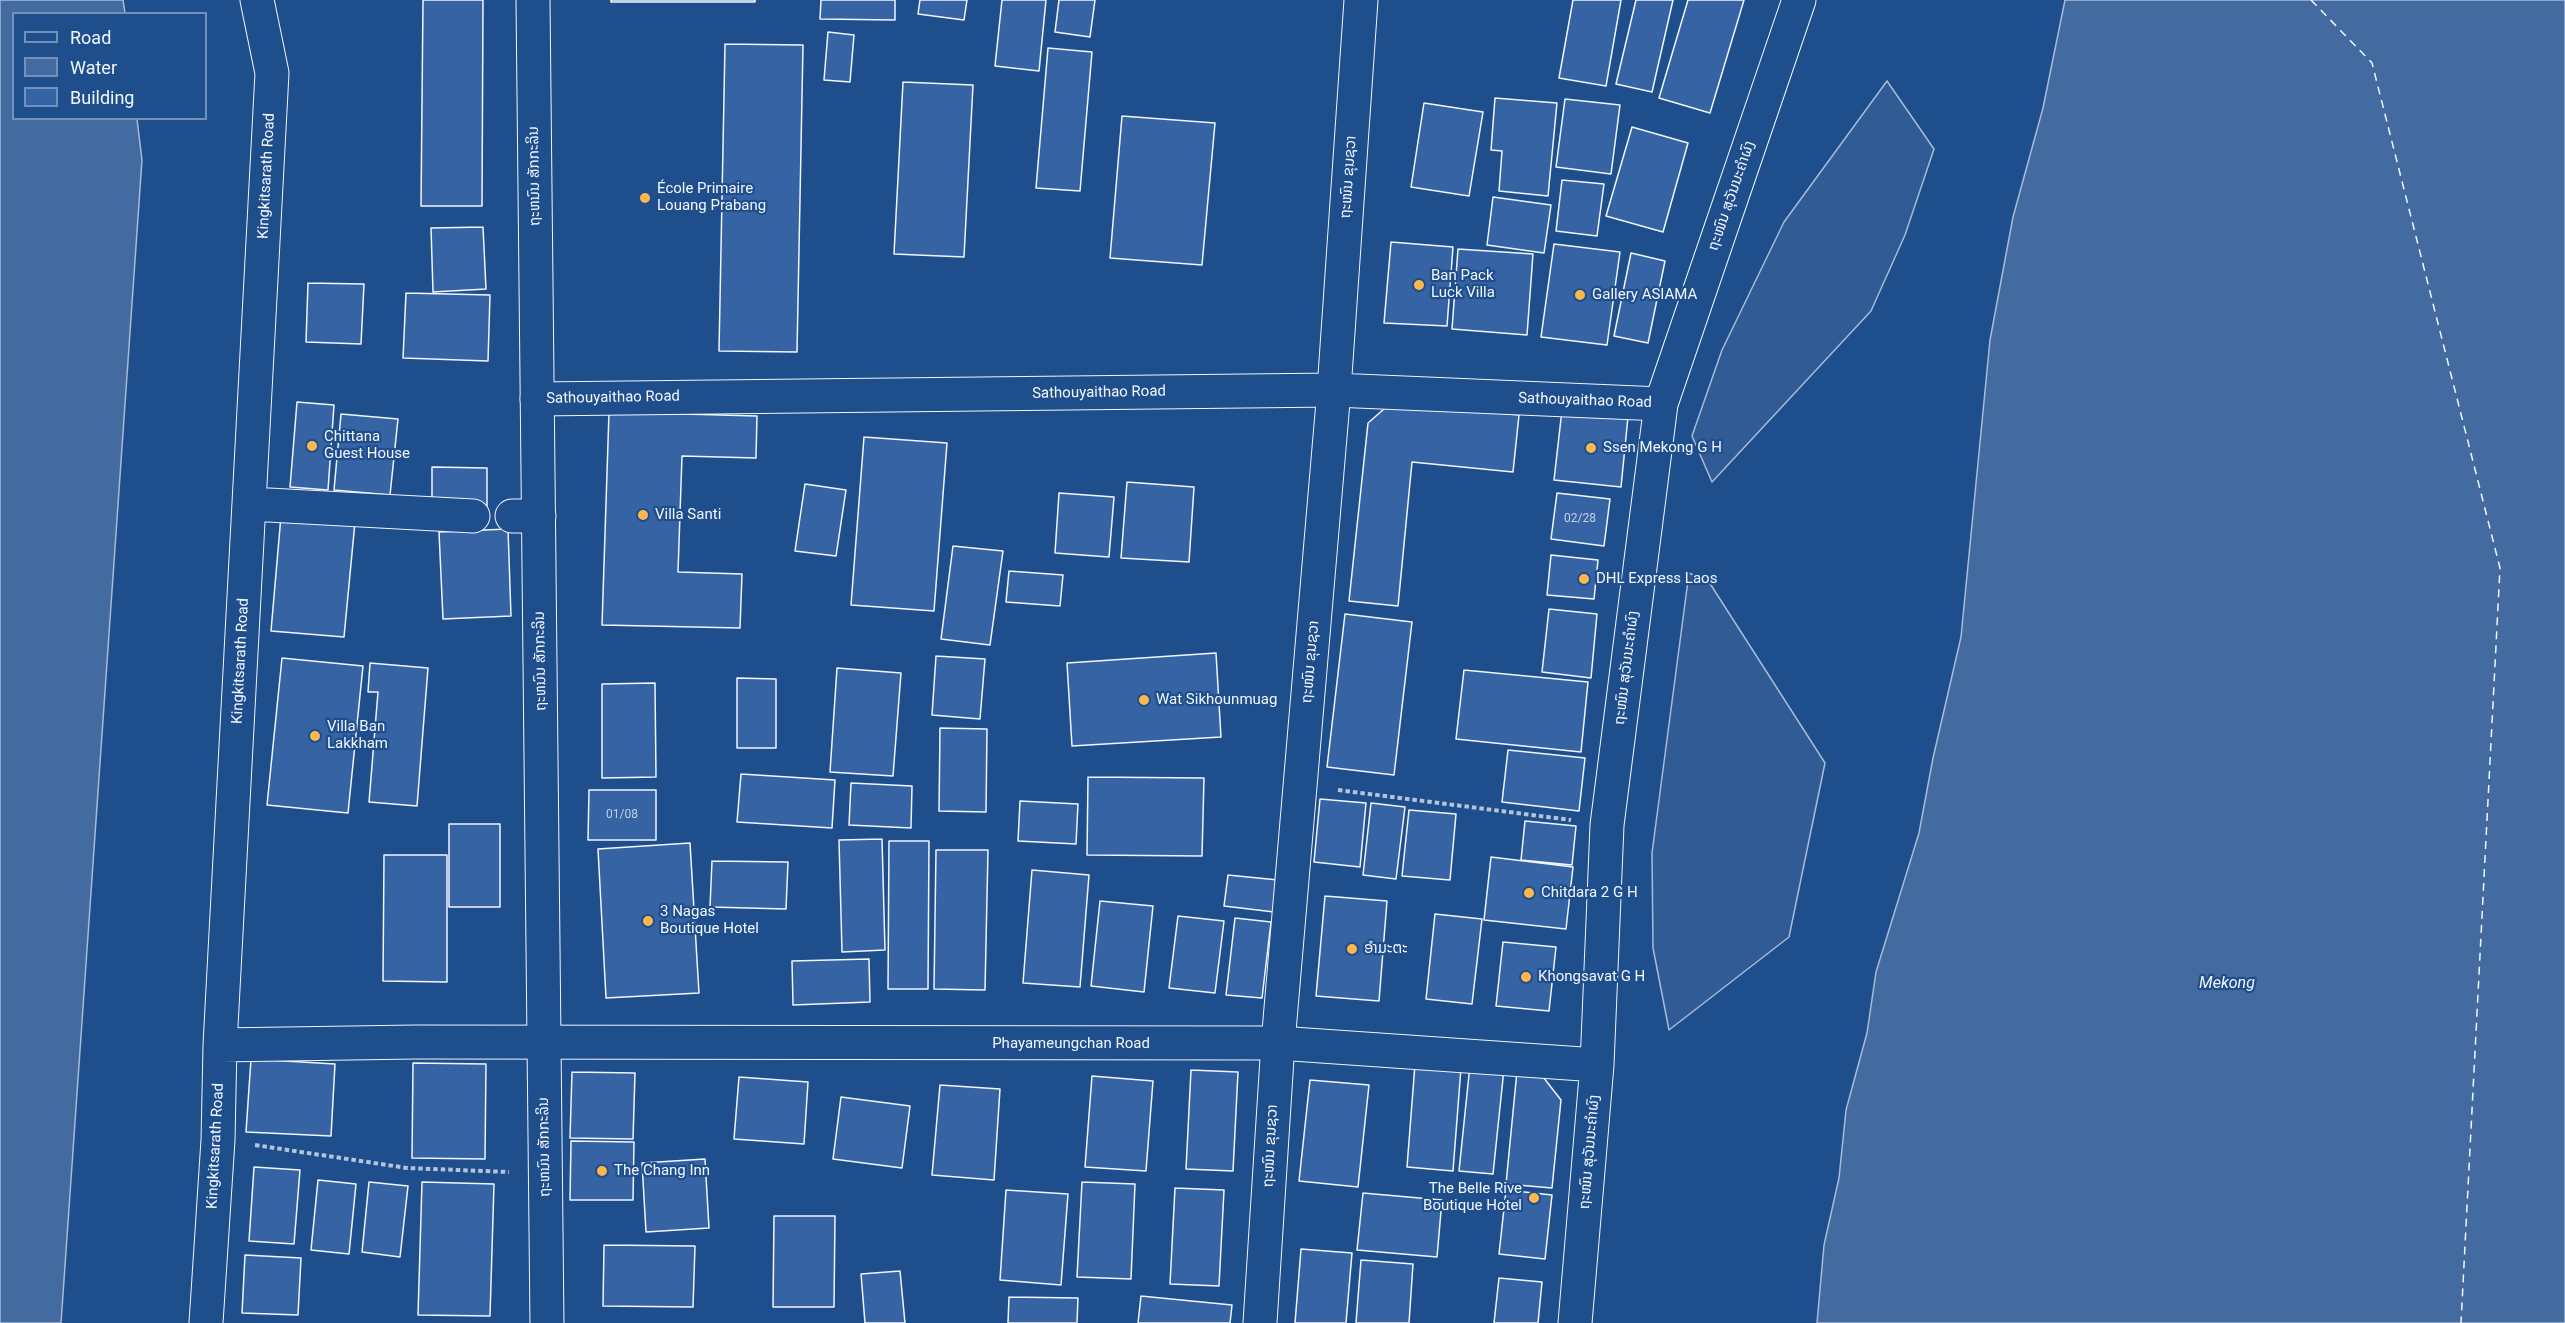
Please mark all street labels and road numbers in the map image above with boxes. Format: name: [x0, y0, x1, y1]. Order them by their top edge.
street label: Kingkitsarath Road: [255, 113, 279, 239]
street label: ຖະຫນົນ ສັກກະລິນ: [525, 126, 545, 226]
street label: ຖະໜົນ ຂຸນຊວາ: [1337, 135, 1361, 219]
street label: ຖະໜົນ ສຸວັນນະຄໍາຜົງ: [1705, 139, 1759, 253]
street label: Sathouyaithao Road: [1032, 383, 1166, 403]
street label: Sathouyaithao Road: [546, 388, 680, 408]
street label: Sathouyaithao Road: [1518, 390, 1652, 412]
street label: Kingkitsarath Road: [229, 598, 253, 724]
street label: ຖະໜົນ ສຸວັນນະຄໍາຜົງ: [1611, 610, 1643, 726]
street label: ຖະຫນົນ ສັກກະລິນ: [531, 611, 551, 711]
street label: ຖະໜົນ ຂຸນຊວາ: [1298, 620, 1324, 704]
street label: Phayameungchan Road: [992, 1035, 1150, 1053]
street label: Kingkitsarath Road: [204, 1083, 228, 1209]
street label: ຖະໜົນ ສຸວັນນະຄໍາຜົງ: [1576, 1094, 1604, 1210]
street label: ຖະຫນົນ ສັກກະລິນ: [535, 1097, 555, 1197]
street label: ຖະໜົນ ຂຸນຊວາ: [1260, 1104, 1282, 1188]

